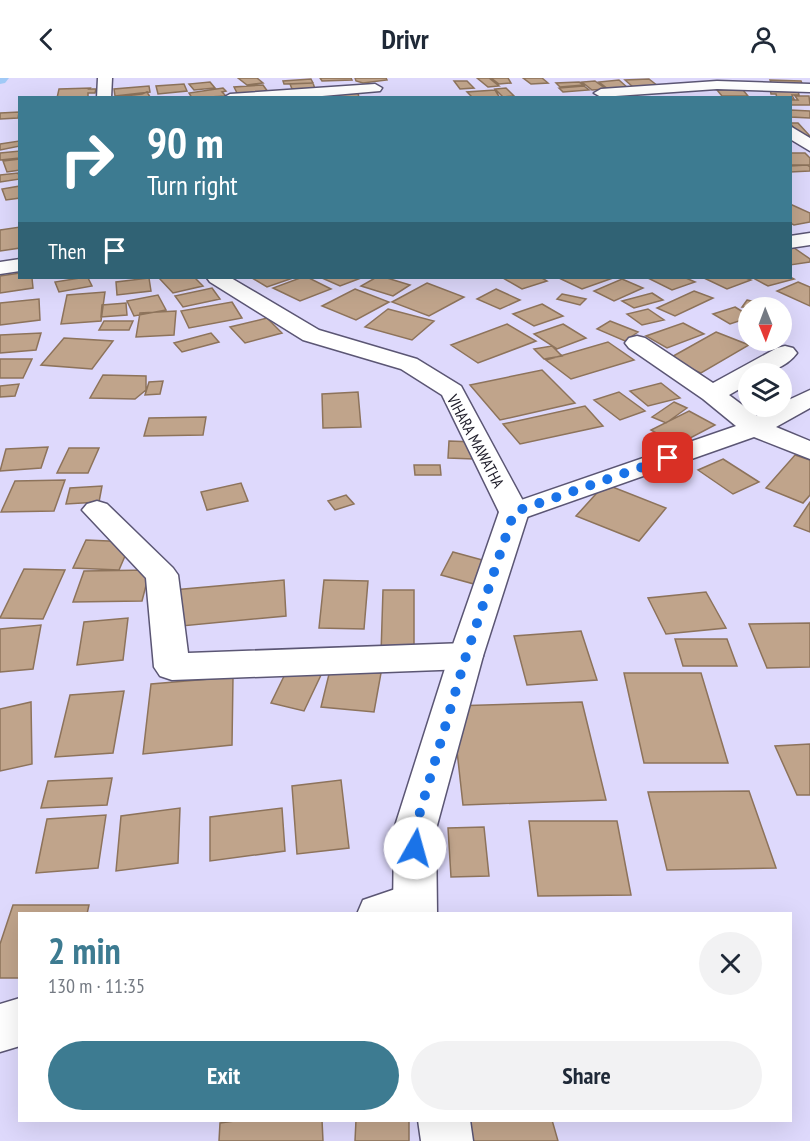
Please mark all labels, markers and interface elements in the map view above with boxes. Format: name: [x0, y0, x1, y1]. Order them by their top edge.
text: Drivr: [381, 22, 429, 56]
icon: back: [30, 23, 63, 56]
icon: person: [747, 23, 780, 56]
text: 90 m: [147, 115, 224, 170]
icon: right: [48, 120, 126, 198]
text: Turn right: [147, 168, 238, 202]
icon: arrive: [98, 234, 131, 267]
text: Then: [48, 237, 86, 265]
north arrow: [738, 297, 792, 351]
map controls: [738, 297, 792, 417]
button: layers: [738, 363, 792, 417]
street label: VIHARA MAWATHA: [443, 390, 509, 491]
pin: [642, 432, 693, 483]
icon: arrive: [651, 441, 684, 474]
position arrow: [383, 816, 447, 880]
text: 2 min: [48, 927, 121, 974]
button: close: [699, 932, 762, 995]
text: 130 m · 11:35: [48, 973, 145, 999]
button: Exit: [48, 1041, 399, 1110]
button: Share: [411, 1041, 762, 1110]

